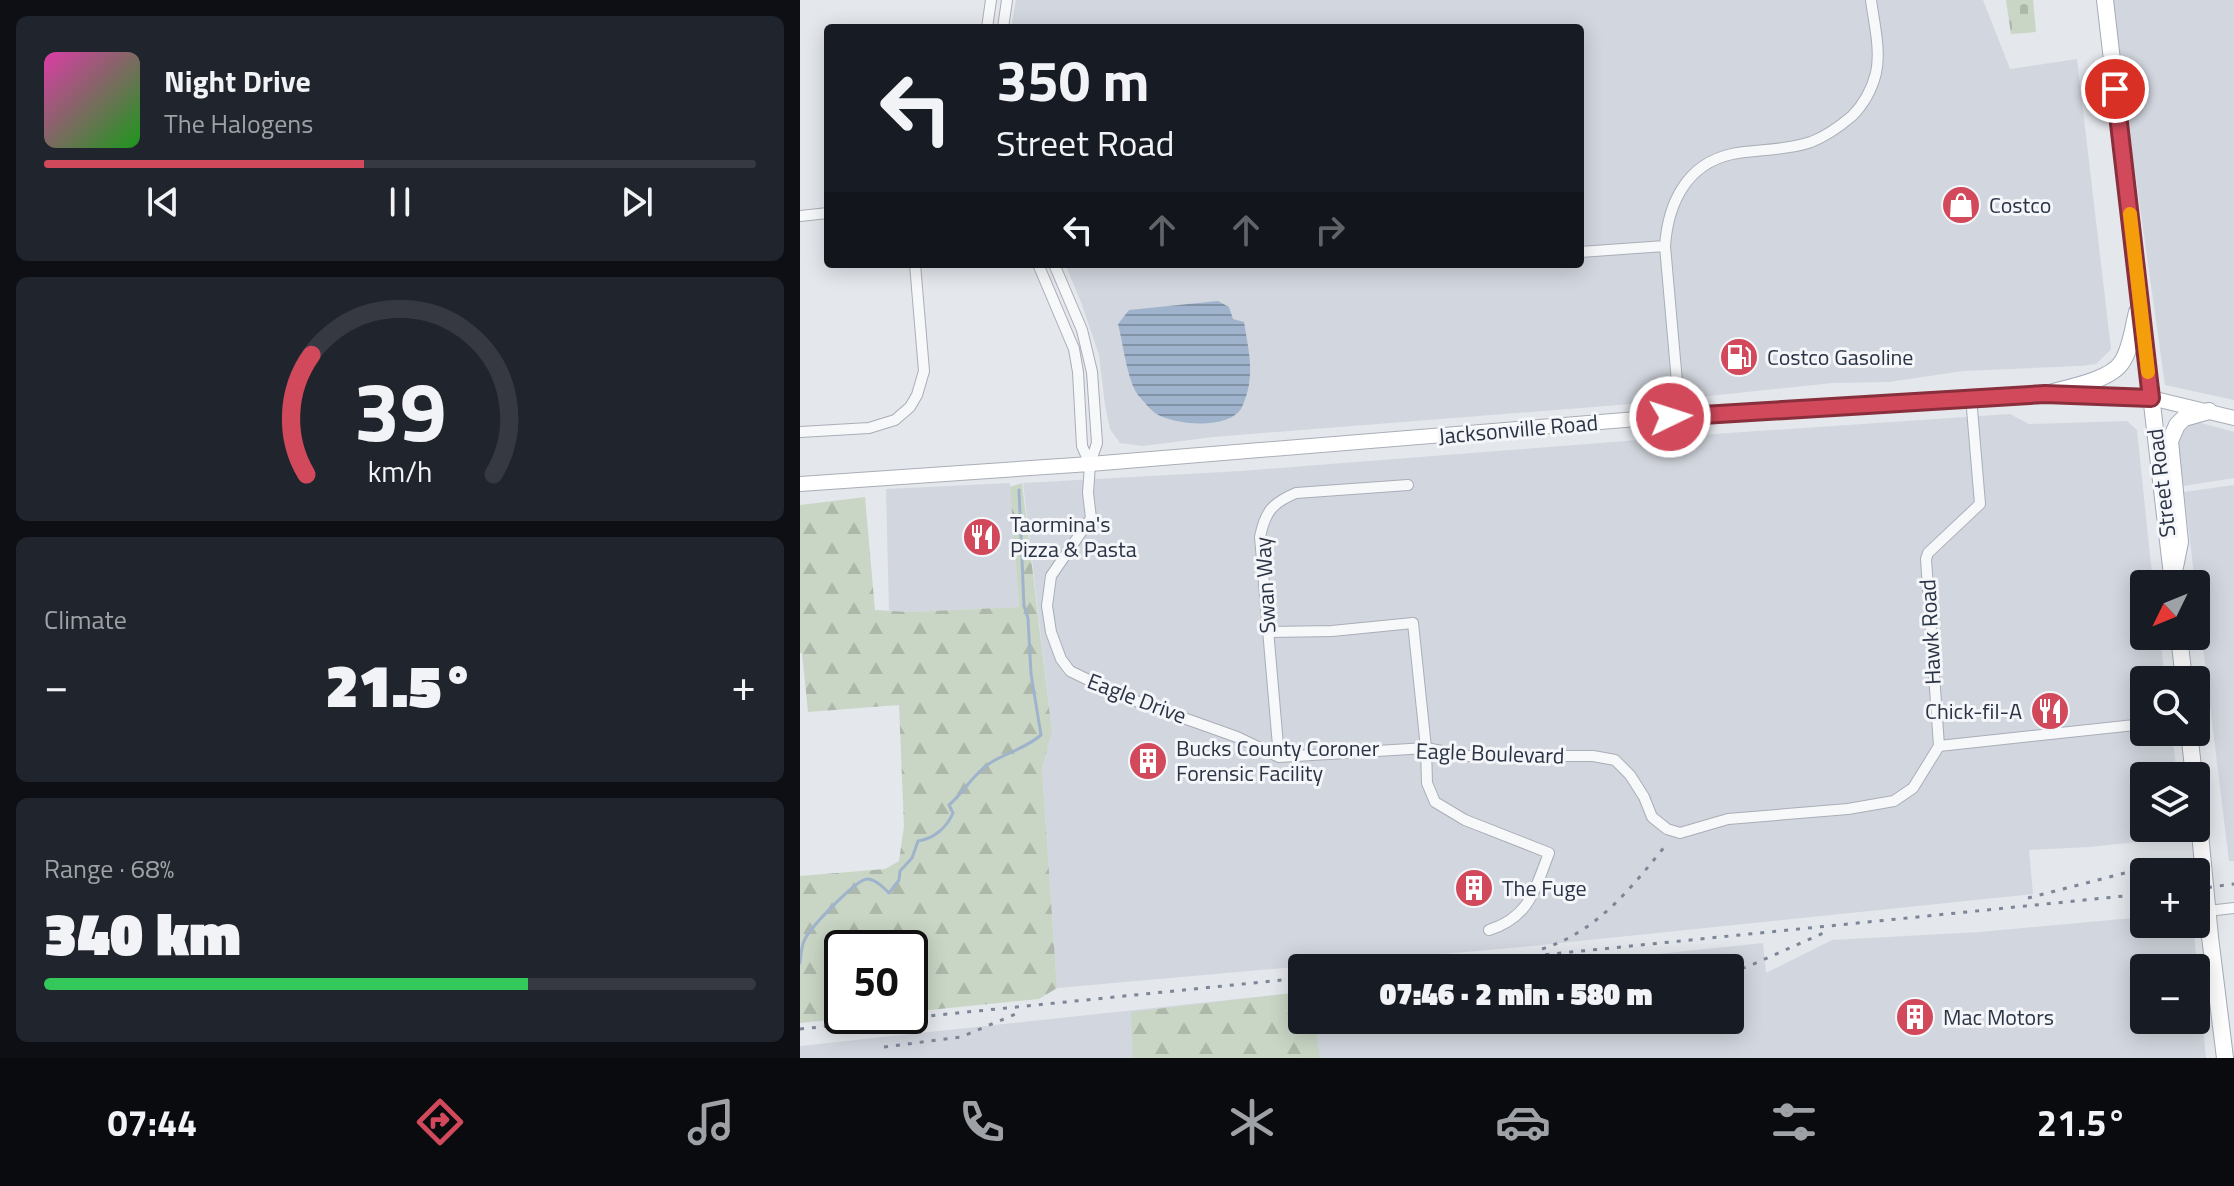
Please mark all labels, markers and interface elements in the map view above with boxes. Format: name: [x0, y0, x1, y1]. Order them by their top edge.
text: 350 m: [996, 38, 1149, 123]
pin: [2081, 55, 2149, 123]
icon: left: [864, 56, 968, 160]
text: Night Drive: [164, 58, 311, 104]
icon: arrive: [2093, 67, 2137, 111]
text: The Halogens: [164, 104, 313, 143]
text: Street Road: [996, 115, 1175, 170]
icon: previous: [141, 180, 185, 224]
icon: pause: [378, 180, 422, 224]
icon: next: [615, 180, 659, 224]
shop icon: Costco: [1940, 184, 1982, 226]
place label: Costco: [1989, 188, 2051, 222]
icon: left: [1056, 208, 1100, 252]
icon: ahead: [1140, 208, 1184, 252]
icon: ahead: [1224, 208, 1268, 252]
icon: right: [1308, 208, 1352, 252]
fuel station icon: Costco Gasoline: [1718, 336, 1760, 378]
place label: Costco Gasoline: [1767, 340, 1913, 374]
text: 39: [353, 346, 447, 472]
position arrow: [1628, 375, 1712, 459]
street label: Jacksonville Road: [1437, 405, 1599, 453]
street label: Street Road: [2137, 427, 2185, 539]
text: km/h: [368, 450, 432, 493]
place label: Taormina's Pizza & Pasta: [1010, 507, 1137, 566]
restaurant icon: Taormina's Pizza & Pasta: [961, 516, 1003, 558]
street label: Swan Way: [1245, 535, 1285, 634]
north arrow: [2130, 570, 2210, 650]
map controls: [2130, 570, 2210, 1034]
street label: Hawk Road: [1910, 578, 1950, 686]
text: Climate: [44, 600, 127, 639]
text: 21.5°: [326, 639, 474, 730]
text: −: [44, 651, 69, 718]
text: +: [731, 651, 756, 718]
street label: Eagle Drive: [1083, 664, 1191, 732]
button: search: [2130, 666, 2210, 746]
restaurant icon: Chick-fil-A: [2029, 690, 2071, 732]
place label: Chick-fil-A: [1925, 694, 2022, 728]
place label: Bucks County Coroner Forensic Facility: [1176, 731, 1380, 790]
street label: Eagle Boulevard: [1415, 733, 1565, 773]
building icon: Bucks County Coroner Forensic Facility: [1127, 740, 1169, 782]
button: layers: [2130, 762, 2210, 842]
text: Range · 68%: [44, 849, 174, 888]
button: +: [2130, 858, 2210, 938]
building icon: The Fuge: [1453, 867, 1495, 909]
place label: The Fuge: [1502, 871, 1587, 905]
text: 340 km: [44, 887, 241, 978]
speed limit sign: 50: [824, 930, 928, 1034]
button: −: [2130, 954, 2210, 1034]
text: 07:46 · 2 min · 580 m: [1380, 971, 1652, 1017]
building icon: Mac Motors: [1894, 996, 1936, 1038]
place label: Mac Motors: [1943, 1000, 2054, 1034]
icon: directions: [412, 1094, 468, 1150]
icon: music: [683, 1094, 739, 1150]
icon: phone: [954, 1094, 1010, 1150]
icon: climate: [1224, 1094, 1280, 1150]
icon: car: [1495, 1094, 1551, 1150]
icon: filters: [1766, 1094, 1822, 1150]
text: 07:44: [107, 1095, 197, 1150]
text: 21.5°: [2037, 1095, 2127, 1150]

